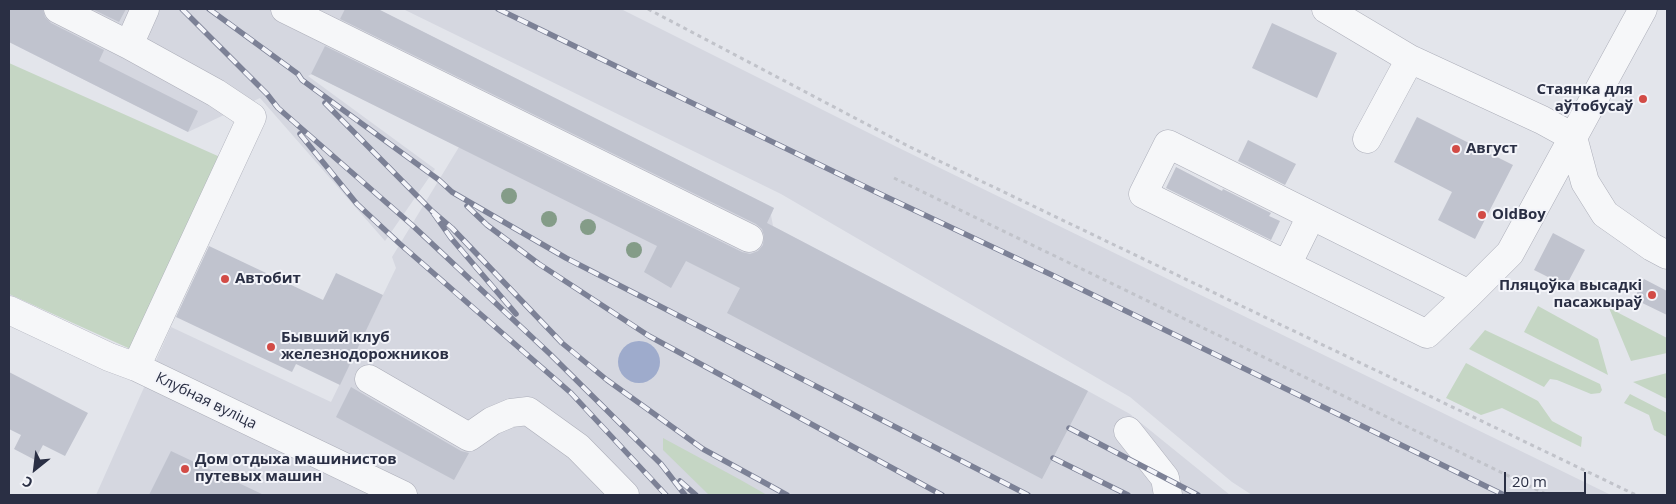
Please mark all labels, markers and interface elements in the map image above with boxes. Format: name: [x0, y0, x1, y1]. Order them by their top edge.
place label: Стаянка для аўтобусаў: [1536, 81, 1633, 116]
marker: Стаянка для аўтобусаў: [1637, 93, 1649, 105]
place label: Август: [1466, 140, 1517, 158]
marker: Август: [1450, 143, 1462, 155]
place label: OldBoy: [1492, 206, 1546, 224]
marker: OldBoy: [1476, 209, 1488, 221]
place label: Автобит: [235, 270, 301, 288]
marker: Автобит: [219, 273, 231, 285]
place label: Пляцоўка высадкі пасажыраў: [1499, 277, 1642, 312]
marker: Пляцоўка высадкі пасажыраў: [1646, 289, 1658, 301]
place label: Бывший клуб железнодорожников: [281, 329, 449, 364]
marker: Бывший клуб железнодорожников: [265, 341, 277, 353]
street label: Клубная вуліца: [152, 369, 260, 433]
north arrow: [10, 444, 60, 494]
place label: Дом отдыха машинистов путевых машин: [195, 451, 397, 486]
scale bar: [1506, 462, 1588, 494]
marker: Дом отдыха машинистов путевых машин: [179, 463, 191, 475]
text: 20 m: [1512, 471, 1547, 491]
text: С: [19, 472, 36, 493]

